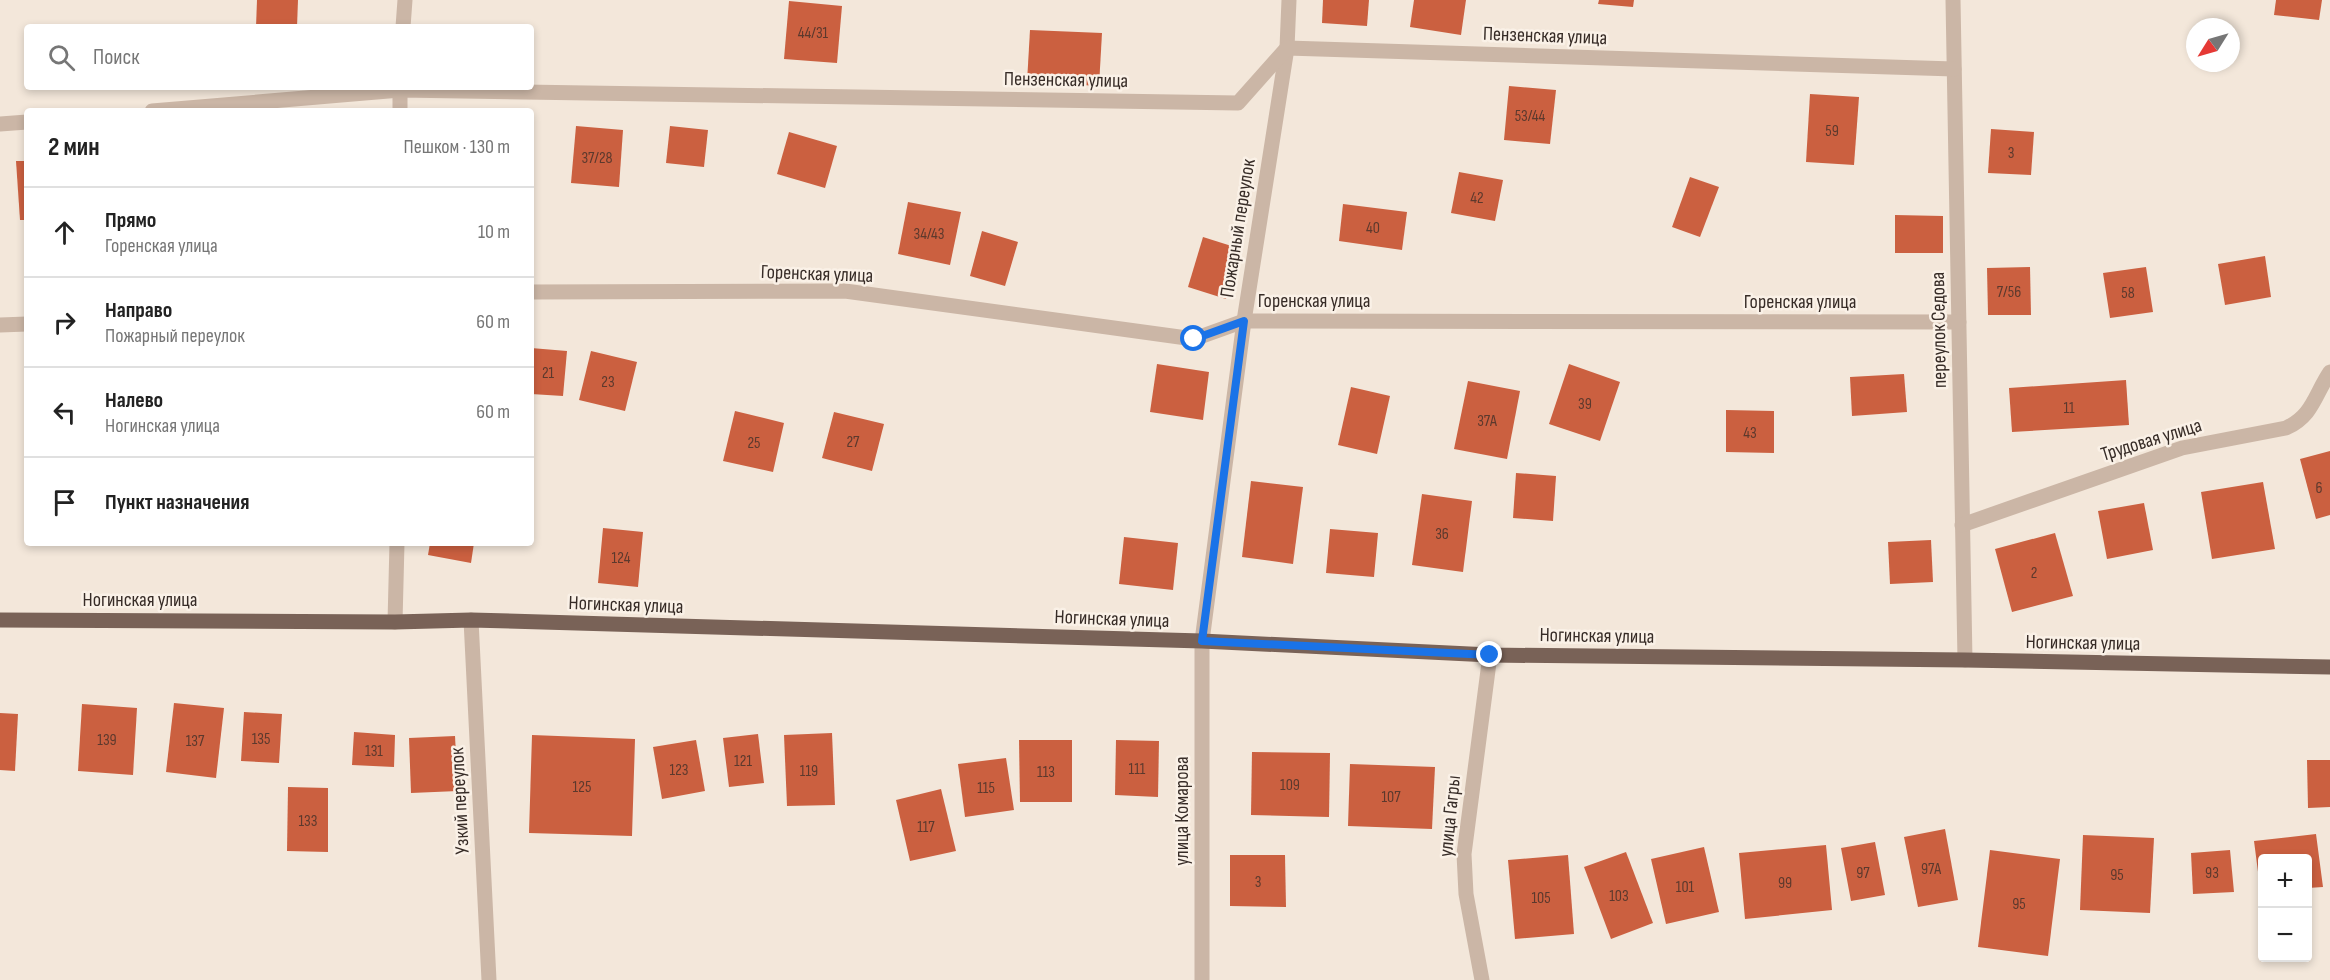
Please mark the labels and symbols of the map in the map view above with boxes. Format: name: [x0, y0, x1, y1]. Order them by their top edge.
north arrow: [2186, 18, 2240, 72]
street label: Пензенская улица: [1482, 22, 1607, 50]
house number: 44/31: [798, 24, 829, 43]
street label: Пензенская улица: [1004, 67, 1128, 93]
house number: 53/44: [1515, 107, 1546, 126]
house number: 59: [1825, 122, 1839, 141]
house number: 3: [2008, 144, 2014, 163]
house number: 37/28: [581, 149, 613, 168]
street label: Пожарный переулок: [1215, 157, 1261, 299]
house number: 42: [1470, 189, 1484, 208]
house number: 40: [1366, 219, 1380, 238]
house number: 34/43: [914, 225, 944, 244]
street label: Горенская улица: [760, 260, 874, 288]
street label: переулок Седова: [1926, 272, 1952, 388]
house number: 7/56: [1997, 283, 2021, 302]
house number: 58: [2121, 284, 2135, 303]
street label: Горенская улица: [1258, 289, 1370, 313]
street label: Горенская улица: [1744, 290, 1856, 314]
route start: [1180, 325, 1206, 351]
house number: 21: [542, 364, 555, 383]
house number: 23: [601, 373, 615, 392]
house number: 39: [1578, 395, 1592, 414]
house number: 11: [2063, 399, 2075, 418]
house number: 37А: [1477, 412, 1497, 431]
street label: Трудовая улица: [2098, 413, 2205, 467]
house number: 43: [1743, 424, 1757, 443]
house number: 27: [846, 433, 860, 452]
house number: 25: [747, 434, 761, 453]
house number: 6: [2315, 479, 2323, 498]
house number: 36: [1435, 525, 1449, 544]
house number: 124: [612, 549, 631, 568]
house number: 2: [2031, 564, 2037, 583]
street label: Ногинская улица: [83, 588, 197, 612]
street label: Ногинская улица: [568, 591, 684, 619]
street label: Ногинская улица: [1054, 605, 1170, 633]
street label: Ногинская улица: [1539, 623, 1655, 649]
street label: Ногинская улица: [2025, 630, 2141, 656]
route end: [1476, 641, 1502, 667]
house number: 135: [252, 730, 270, 749]
house number: 139: [97, 731, 117, 750]
house number: 137: [186, 732, 205, 751]
house number: 131: [365, 742, 383, 761]
street label: Узкий переулок: [445, 746, 475, 855]
house number: 121: [734, 752, 752, 771]
street label: улица Комарова: [1170, 756, 1194, 866]
house number: 111: [1129, 760, 1146, 779]
house number: 123: [669, 761, 689, 780]
house number: 119: [800, 762, 818, 781]
house number: 113: [1037, 763, 1055, 782]
street label: улица Гагры: [1434, 774, 1466, 858]
house number: 109: [1280, 776, 1300, 795]
house number: 125: [573, 778, 591, 797]
house number: 115: [977, 779, 995, 798]
house number: 107: [1381, 788, 1401, 807]
house number: 133: [298, 812, 318, 831]
house number: 117: [917, 818, 935, 837]
house number: 97А: [1921, 860, 1941, 879]
house number: 97: [1856, 864, 1870, 883]
house number: 93: [2205, 864, 2219, 883]
house number: 95: [2110, 866, 2124, 885]
house number: 3: [1255, 873, 1261, 892]
house number: 99: [1778, 874, 1792, 893]
house number: 101: [1676, 878, 1695, 897]
house number: 103: [1609, 887, 1629, 906]
house number: 105: [1531, 889, 1551, 908]
house number: 95: [2012, 895, 2026, 914]

